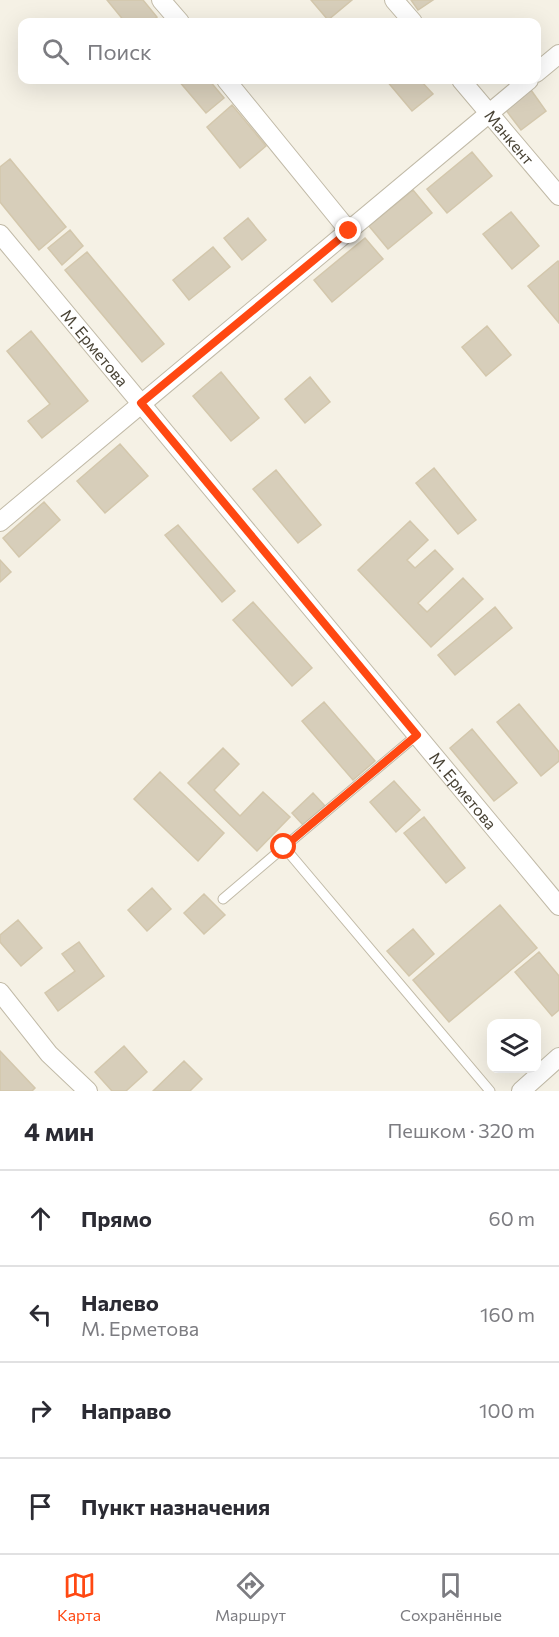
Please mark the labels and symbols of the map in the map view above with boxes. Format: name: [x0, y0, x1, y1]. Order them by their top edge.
street label: Манкент: [481, 106, 539, 169]
route end: [335, 217, 361, 243]
street label: М. Ерметова: [57, 305, 133, 390]
street label: М. Ерметова: [426, 748, 501, 833]
route start: [270, 833, 296, 859]

